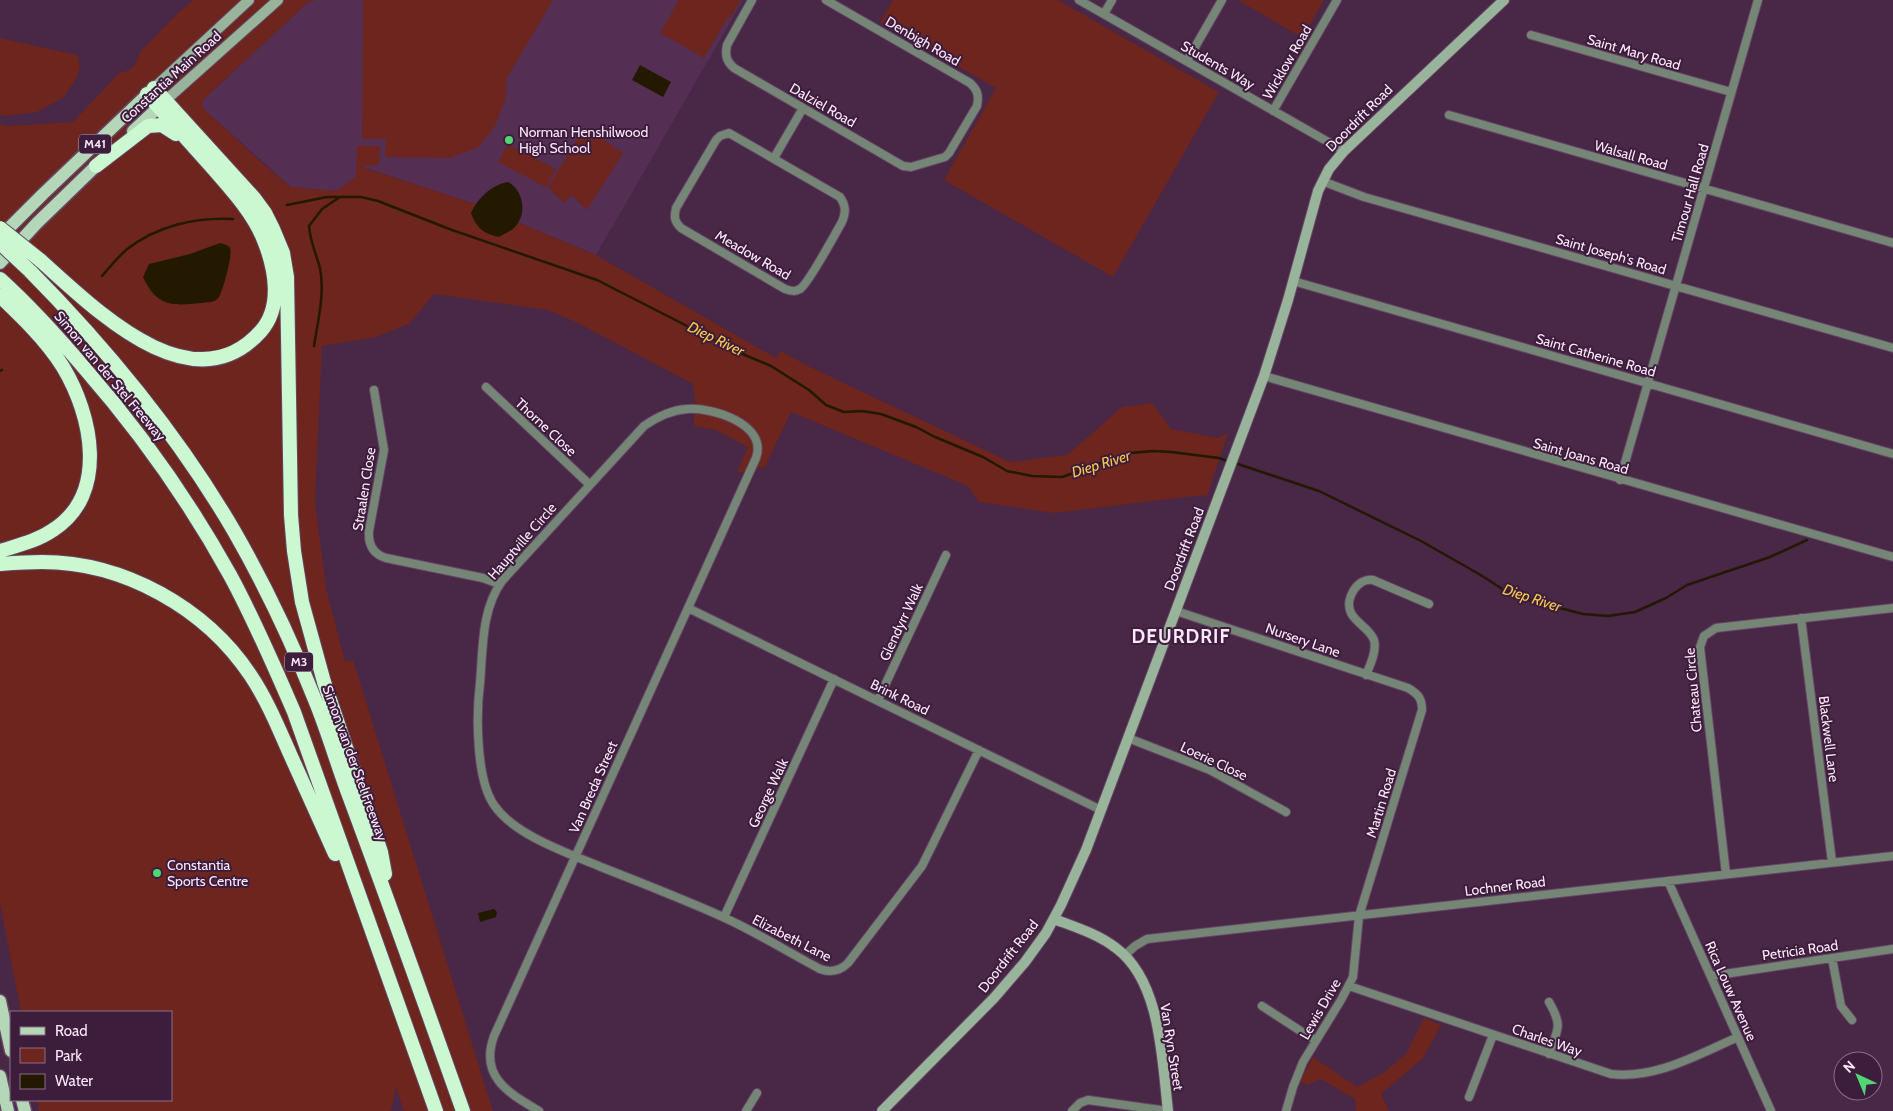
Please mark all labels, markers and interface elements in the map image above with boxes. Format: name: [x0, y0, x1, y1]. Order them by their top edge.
street label: Denbigh Road: [882, 12, 964, 70]
street label: Wicklow Road: [1258, 21, 1316, 103]
street label: Constantia Main Road: [117, 27, 225, 127]
street label: Saint Mary Road: [1585, 30, 1683, 74]
street label: Students Way: [1178, 37, 1258, 93]
street label: Dalziel Road: [787, 79, 859, 131]
street label: Doordrift Road: [1322, 81, 1396, 155]
place label: Norman Henshilwood High School: [519, 123, 648, 157]
road number: M41: [79, 134, 111, 154]
marker: Norman Henshilwood High School: [503, 134, 515, 146]
street label: Walsall Road: [1592, 136, 1670, 174]
street label: Timour Hall Road: [1667, 142, 1713, 244]
street label: Meadow Road: [712, 226, 794, 284]
street label: Saint Joseph's Road: [1554, 230, 1668, 278]
street label: Simon van der Stel Freeway: [50, 307, 170, 445]
water label: Diep River: [685, 318, 748, 361]
street label: Saint Catherine Road: [1534, 329, 1658, 381]
street label: Thorne Close: [511, 394, 581, 460]
street label: Saint Joans Road: [1531, 434, 1631, 478]
street label: Straalen Close: [349, 446, 379, 532]
water label: Diep River: [1069, 446, 1134, 481]
street label: Hauptville Circle: [484, 499, 560, 583]
street label: Doordrift Road: [1160, 505, 1208, 593]
street label: Glendyrr Walk: [875, 580, 927, 664]
water label: Diep River: [1500, 580, 1565, 616]
street label: Nursery Lane: [1263, 619, 1343, 661]
district label: DEURDRIF: [1132, 625, 1230, 648]
street label: Chateau Circle: [1680, 647, 1706, 733]
road number: M3: [285, 652, 313, 672]
street label: Brink Road: [868, 675, 932, 719]
street label: Simon van der Stel Freeway: [318, 683, 392, 843]
street label: Blackwell Lane: [1815, 695, 1843, 783]
street label: Van Breda Street: [565, 738, 621, 836]
street label: Loerie Close: [1178, 738, 1250, 784]
street label: George Walk: [744, 755, 792, 831]
street label: Martin Road: [1362, 766, 1400, 840]
place label: Constantia Sports Centre: [167, 856, 248, 890]
marker: Constantia Sports Centre: [151, 867, 163, 879]
street label: Lochner Road: [1463, 872, 1547, 900]
street label: Elizabeth Lane: [749, 910, 835, 966]
street label: Doordrift Road: [974, 916, 1042, 996]
street label: Petricia Road: [1761, 936, 1839, 964]
street label: Rica Louw Avenue: [1701, 938, 1761, 1044]
street label: Lewis Drive: [1295, 975, 1345, 1043]
street label: Van Ryn Street: [1156, 1002, 1188, 1092]
legend: [10, 1011, 172, 1101]
street label: Charles Way: [1510, 1020, 1584, 1060]
text: Road: [55, 1022, 88, 1040]
text: Park: [55, 1047, 82, 1065]
north arrow: [1833, 1051, 1883, 1101]
text: N: [1839, 1057, 1859, 1077]
text: Water: [55, 1072, 93, 1090]

